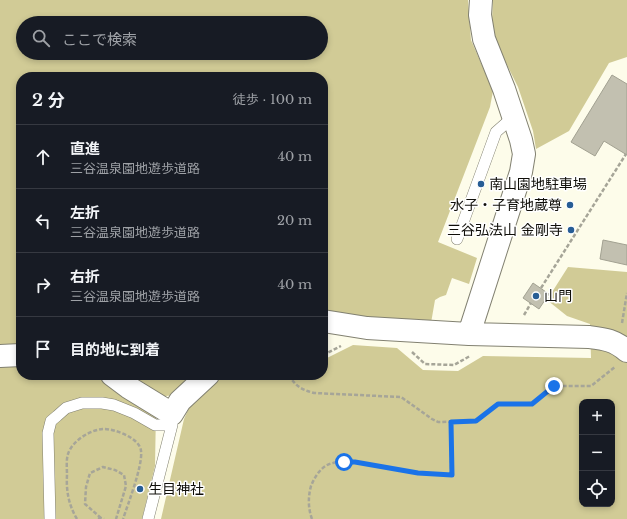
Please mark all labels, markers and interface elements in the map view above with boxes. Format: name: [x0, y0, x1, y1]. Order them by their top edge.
search box: [16, 16, 328, 60]
icon: search: [30, 27, 52, 49]
text: ここで検索: [62, 30, 137, 49]
text: 2 分: [32, 90, 65, 111]
text: 徒歩 · 100 m: [233, 91, 312, 108]
text: 直進: [70, 139, 100, 158]
icon: ahead: [32, 146, 54, 168]
text: 40 m: [277, 148, 312, 165]
text: 三谷温泉園地遊歩道路: [70, 160, 200, 177]
place label: 南山園地駐車場: [489, 175, 587, 193]
marker: 南山園地駐車場: [476, 179, 486, 189]
place label: 水子・子育地蔵尊: [450, 196, 562, 214]
marker: 水子・子育地蔵尊: [565, 200, 575, 210]
text: 左折: [70, 203, 100, 222]
icon: left: [32, 210, 54, 232]
text: 20 m: [277, 212, 312, 229]
place label: 三谷弘法山 金剛寺: [447, 221, 563, 239]
text: 三谷温泉園地遊歩道路: [70, 224, 200, 241]
marker: 三谷弘法山 金剛寺: [566, 225, 576, 235]
text: 右折: [70, 267, 100, 286]
icon: right: [32, 274, 54, 296]
text: 40 m: [277, 276, 312, 293]
place label: 山門: [544, 287, 572, 305]
text: 三谷温泉園地遊歩道路: [70, 288, 200, 305]
marker: 山門: [531, 291, 541, 301]
icon: arrive: [32, 338, 54, 360]
text: 目的地に到着: [70, 340, 160, 359]
route end: [545, 377, 563, 395]
map controls: [579, 399, 615, 507]
button: +: [579, 399, 615, 435]
button: −: [579, 435, 615, 471]
route start: [335, 453, 353, 471]
button: locate: [579, 471, 615, 507]
place label: 生目神社: [148, 480, 204, 498]
marker: 生目神社: [135, 484, 145, 494]

